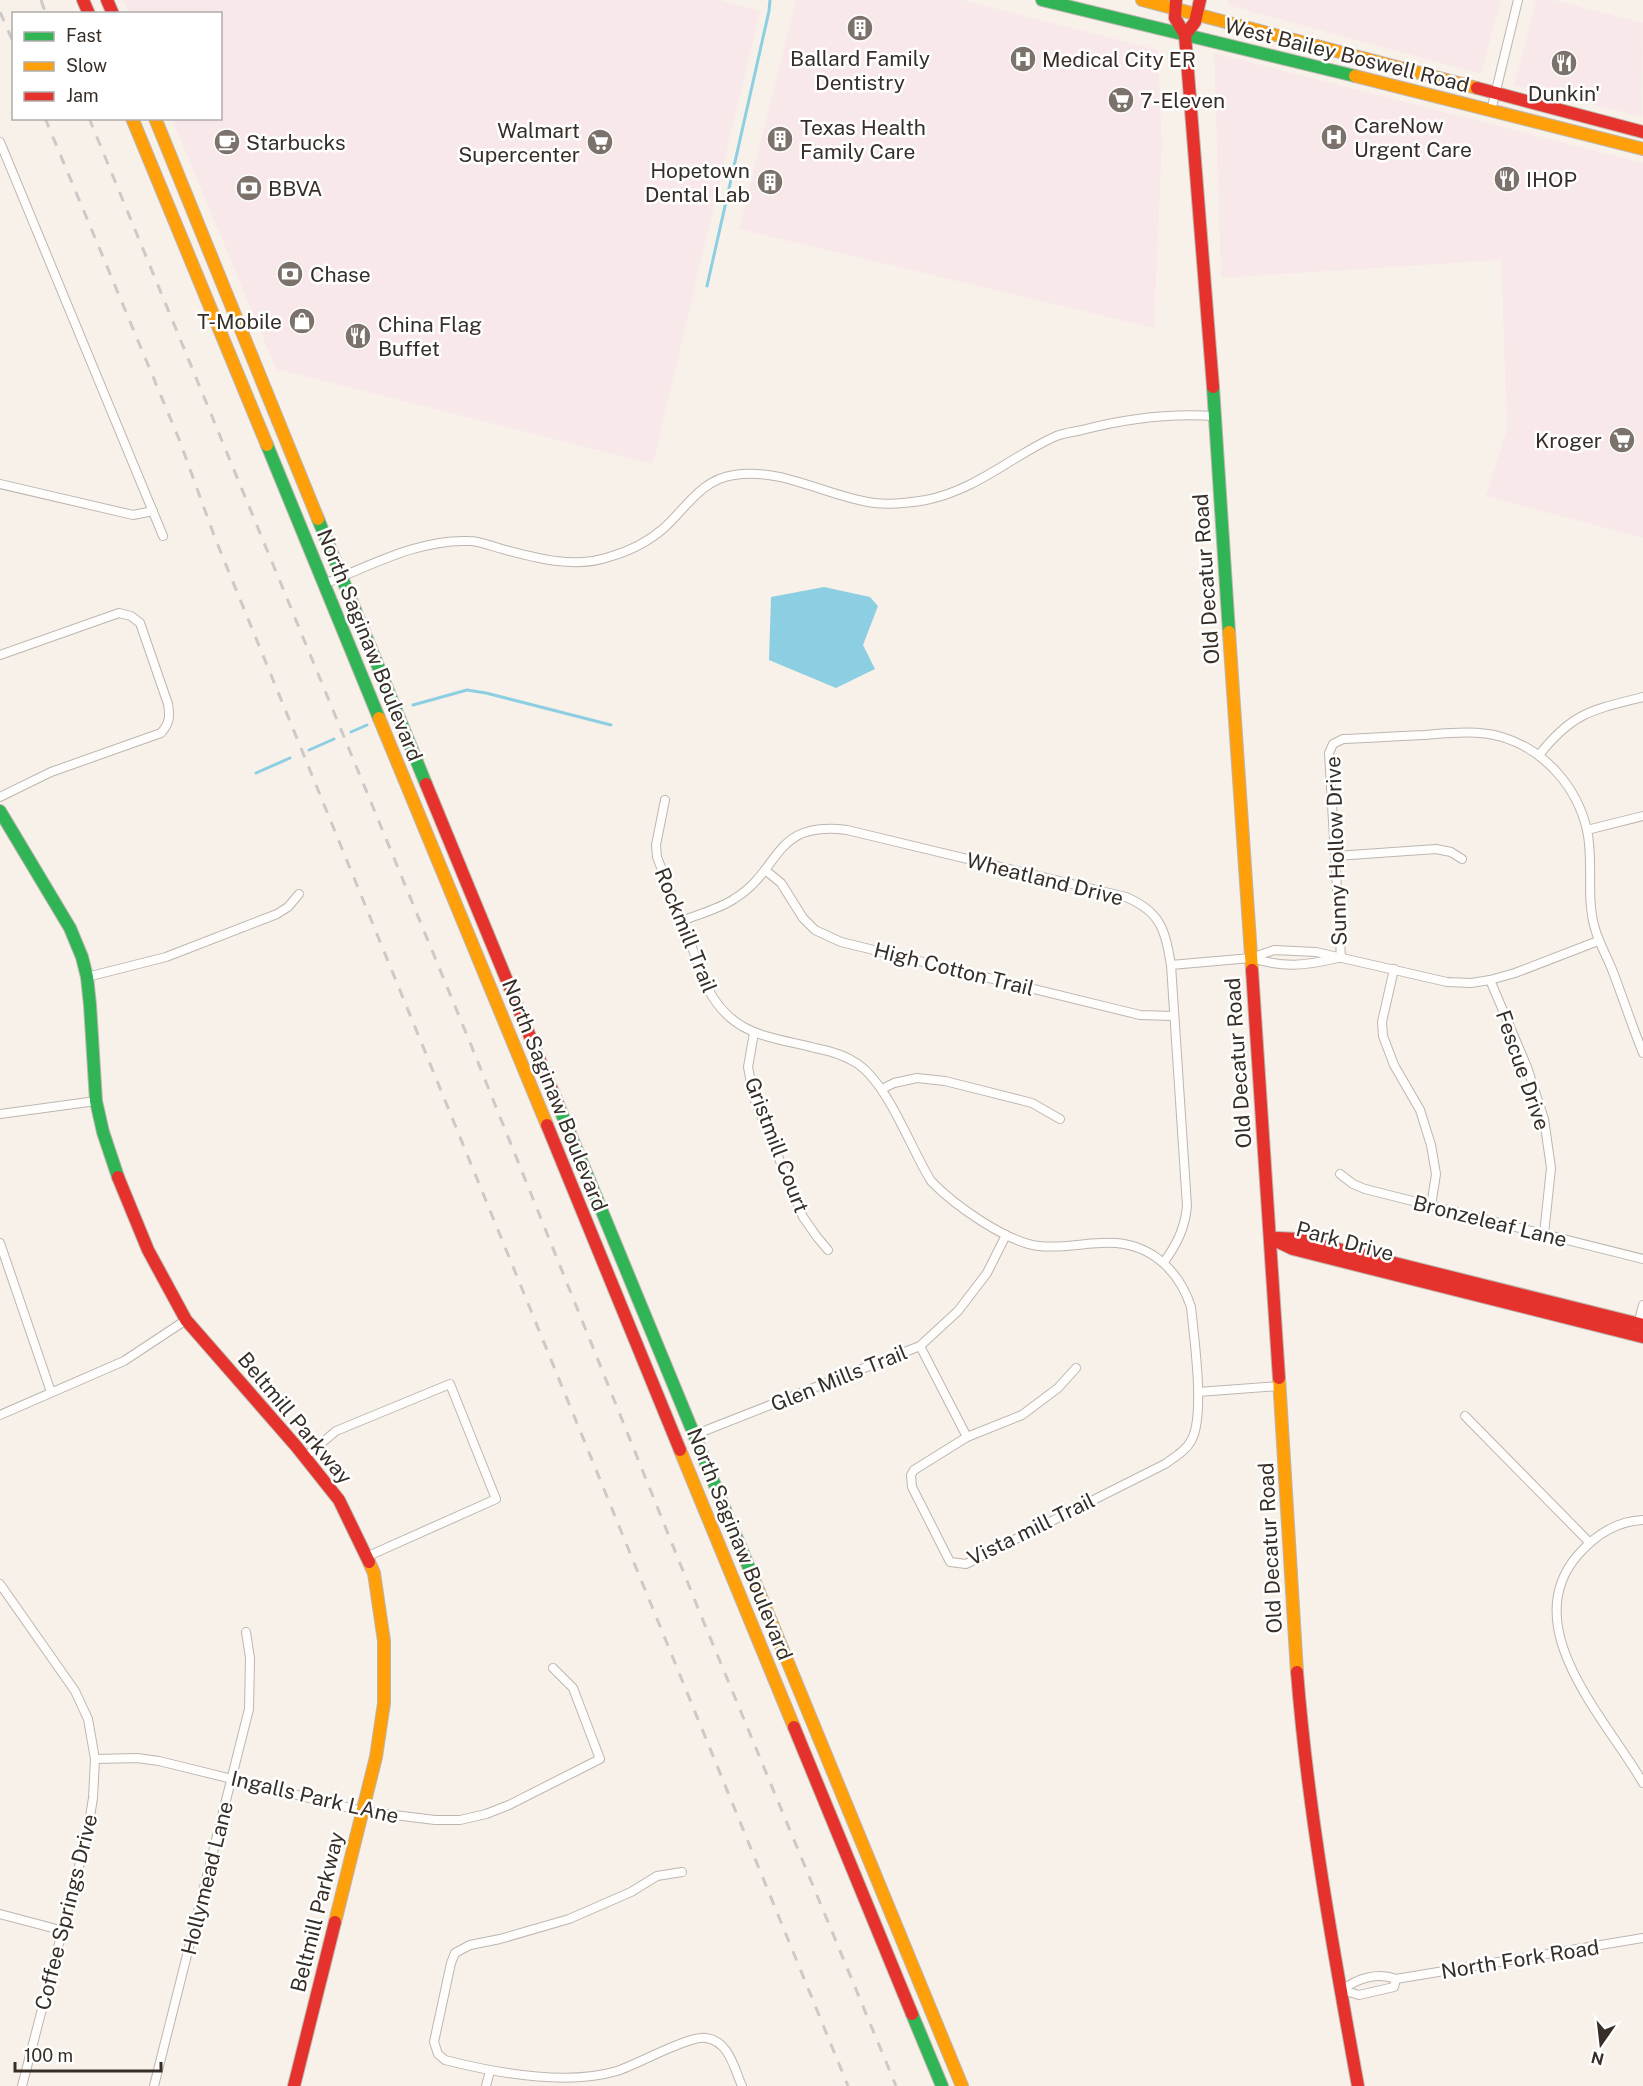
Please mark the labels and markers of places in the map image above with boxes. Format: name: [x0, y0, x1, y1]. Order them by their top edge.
building icon: Ballard Family Dentistry: [845, 13, 875, 43]
hospital icon: Medical City ER: [1008, 44, 1038, 74]
place label: Ballard Family Dentistry: [790, 46, 930, 95]
place label: Medical City ER: [1042, 47, 1196, 72]
restaurant icon: Dunkin': [1549, 48, 1579, 78]
place label: Dunkin': [1528, 81, 1600, 106]
supermarket icon: 7-Eleven: [1106, 85, 1136, 115]
place label: 7-Eleven: [1140, 88, 1225, 113]
place label: CareNow Urgent Care: [1354, 113, 1472, 162]
place label: Texas Health Family Care: [800, 115, 926, 164]
place label: Walmart Supercenter: [458, 118, 580, 167]
hospital icon: CareNow Urgent Care: [1319, 122, 1349, 152]
building icon: Texas Health Family Care: [765, 124, 795, 154]
cafe icon: Starbucks: [212, 127, 242, 157]
supermarket icon: Walmart Supercenter: [585, 127, 615, 157]
place label: Starbucks: [246, 130, 346, 155]
place label: Hopetown Dental Lab: [645, 158, 750, 207]
restaurant icon: IHOP: [1492, 164, 1522, 194]
building icon: Hopetown Dental Lab: [755, 167, 785, 197]
place label: IHOP: [1526, 167, 1577, 192]
bank icon: BBVA: [234, 173, 264, 203]
place label: BBVA: [268, 176, 323, 201]
bank icon: Chase: [275, 259, 305, 289]
place label: Chase: [310, 262, 371, 287]
shop icon: T-Mobile: [287, 306, 317, 336]
place label: T-Mobile: [197, 309, 282, 334]
place label: China Flag Buffet: [378, 312, 482, 361]
restaurant icon: China Flag Buffet: [343, 321, 373, 351]
supermarket icon: Kroger: [1607, 425, 1637, 455]
place label: Kroger: [1535, 428, 1602, 453]

